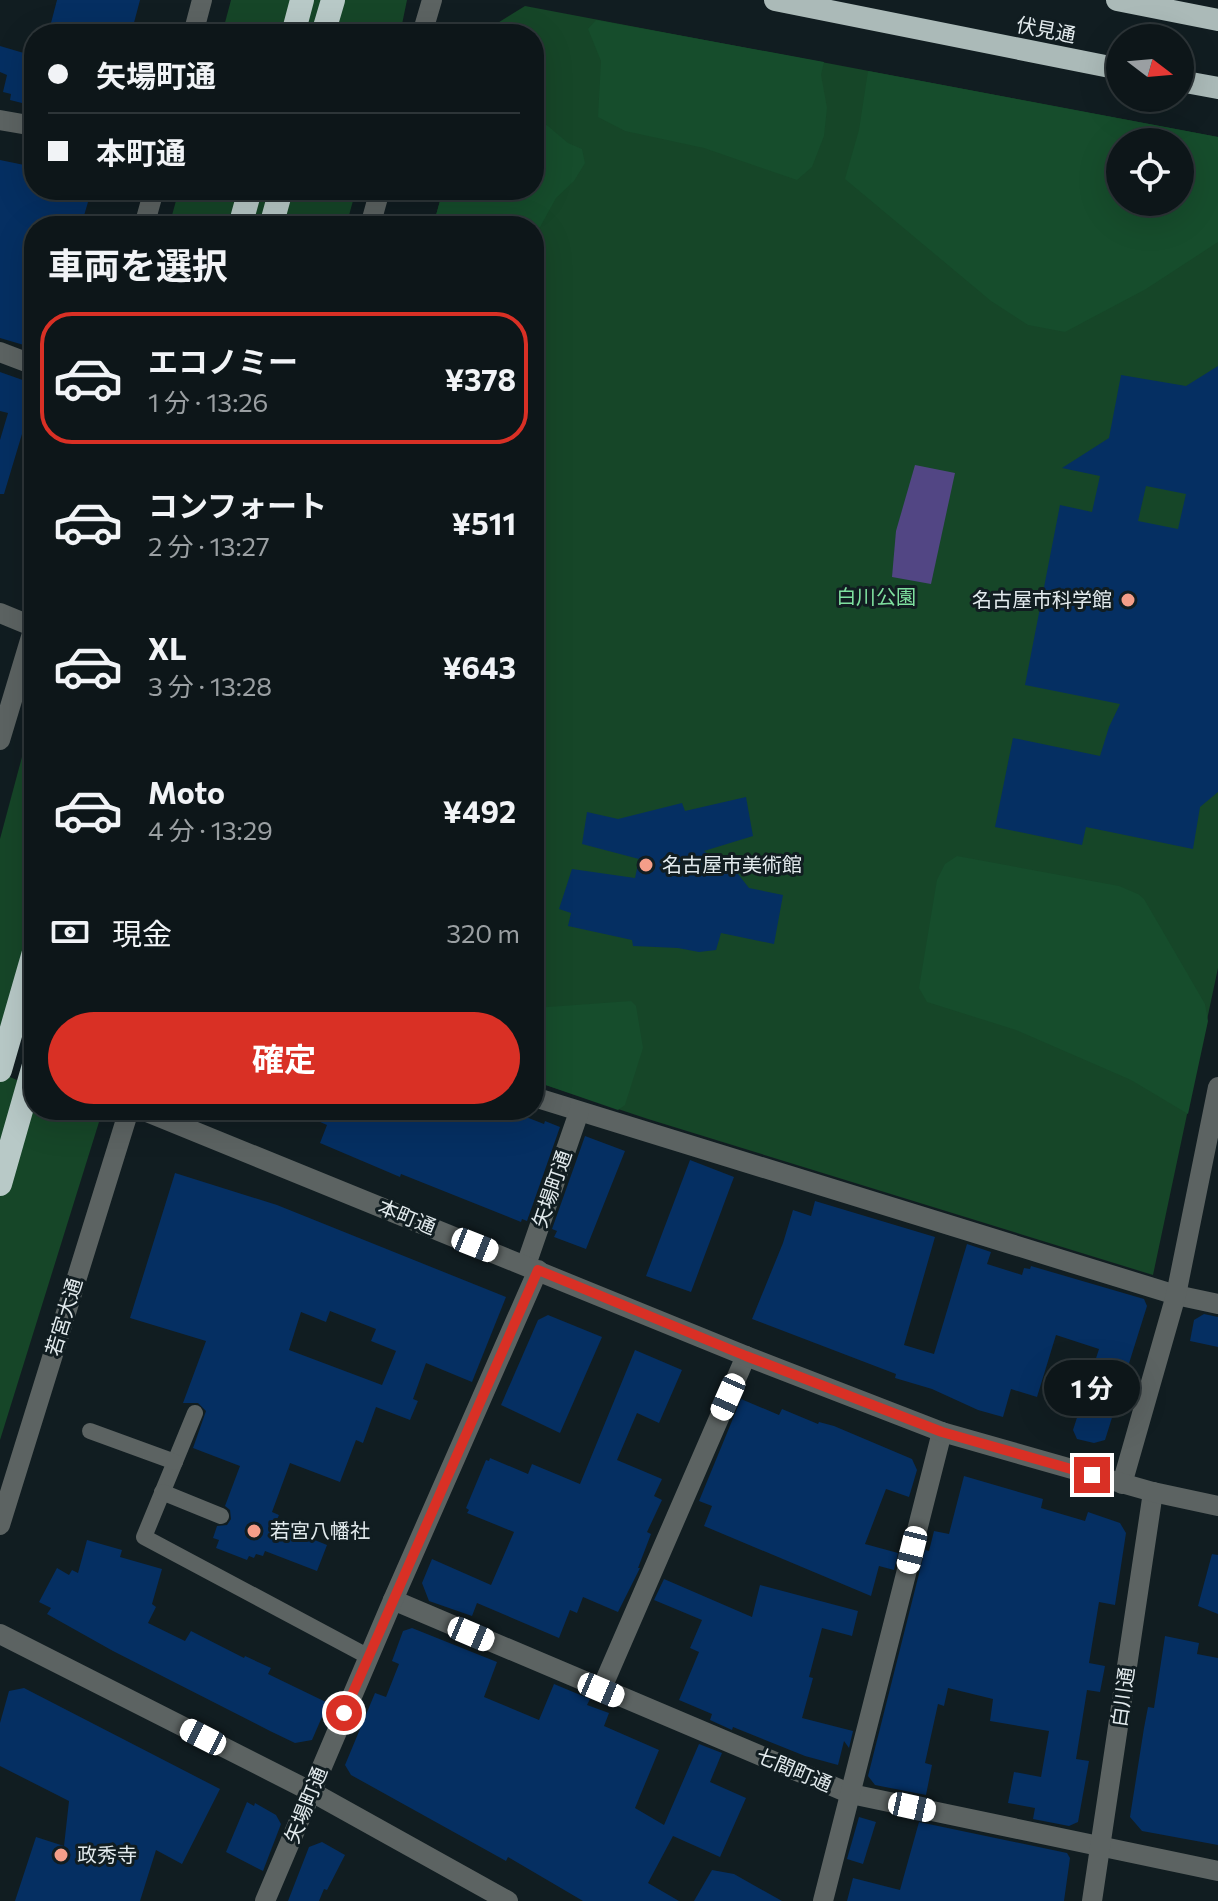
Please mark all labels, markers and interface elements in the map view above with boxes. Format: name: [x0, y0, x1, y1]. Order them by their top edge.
street label: 伏見通: [1014, 12, 1078, 47]
north arrow: [1106, 24, 1194, 112]
map controls: [1106, 24, 1194, 216]
text: 矢場町通: [96, 56, 216, 93]
button: locate: [1106, 128, 1194, 216]
text: 本町通: [96, 133, 186, 170]
text: 車両を選択: [48, 242, 228, 286]
icon: car: [52, 342, 124, 414]
text: エコノミー: [148, 342, 298, 379]
text: ¥378: [445, 360, 516, 397]
text: 1 分 · 13:26: [148, 386, 268, 417]
icon: car: [52, 486, 124, 558]
text: コンフォート: [148, 486, 327, 523]
text: ¥511: [452, 504, 516, 541]
text: 2 分 · 13:27: [148, 530, 270, 561]
park label: 白川公園: [836, 584, 916, 608]
place label: 名古屋市科学館: [972, 587, 1112, 611]
marker: 名古屋市科学館: [1119, 591, 1137, 609]
text: XL: [148, 629, 187, 666]
icon: car: [52, 630, 124, 702]
text: ¥643: [442, 648, 516, 685]
text: 3 分 · 13:28: [148, 670, 272, 701]
text: Moto: [148, 773, 225, 810]
icon: car: [52, 774, 124, 846]
text: ¥492: [443, 792, 516, 829]
text: 4 分 · 13:29: [148, 814, 273, 845]
place label: 名古屋市美術館: [662, 852, 802, 876]
marker: 名古屋市美術館: [637, 856, 655, 874]
icon: cash: [48, 910, 92, 954]
text: 現金: [112, 914, 172, 951]
text: 320 m: [446, 917, 520, 948]
button: 確定: [48, 1012, 520, 1104]
street label: 矢場町通: [527, 1147, 575, 1230]
street label: 本町通: [375, 1194, 440, 1238]
car: [448, 1225, 502, 1265]
street label: 若宮大通: [40, 1275, 86, 1358]
callout: 1 分: [1044, 1359, 1140, 1415]
car: [707, 1370, 749, 1424]
text: 1 分: [1071, 1372, 1113, 1403]
route end: [1074, 1457, 1110, 1493]
place label: 若宮八幡社: [270, 1518, 370, 1542]
marker: 若宮八幡社: [245, 1522, 263, 1540]
car: [895, 1524, 929, 1576]
car: [444, 1614, 498, 1654]
street label: 白川通: [1106, 1665, 1138, 1728]
car: [574, 1670, 628, 1710]
route start: [326, 1695, 362, 1731]
car: [176, 1715, 230, 1759]
street label: 七間町通: [753, 1742, 836, 1796]
street label: 矢場町通: [279, 1763, 331, 1846]
car: [886, 1790, 938, 1824]
place label: 政秀寺: [77, 1842, 137, 1866]
marker: 政秀寺: [52, 1846, 70, 1864]

